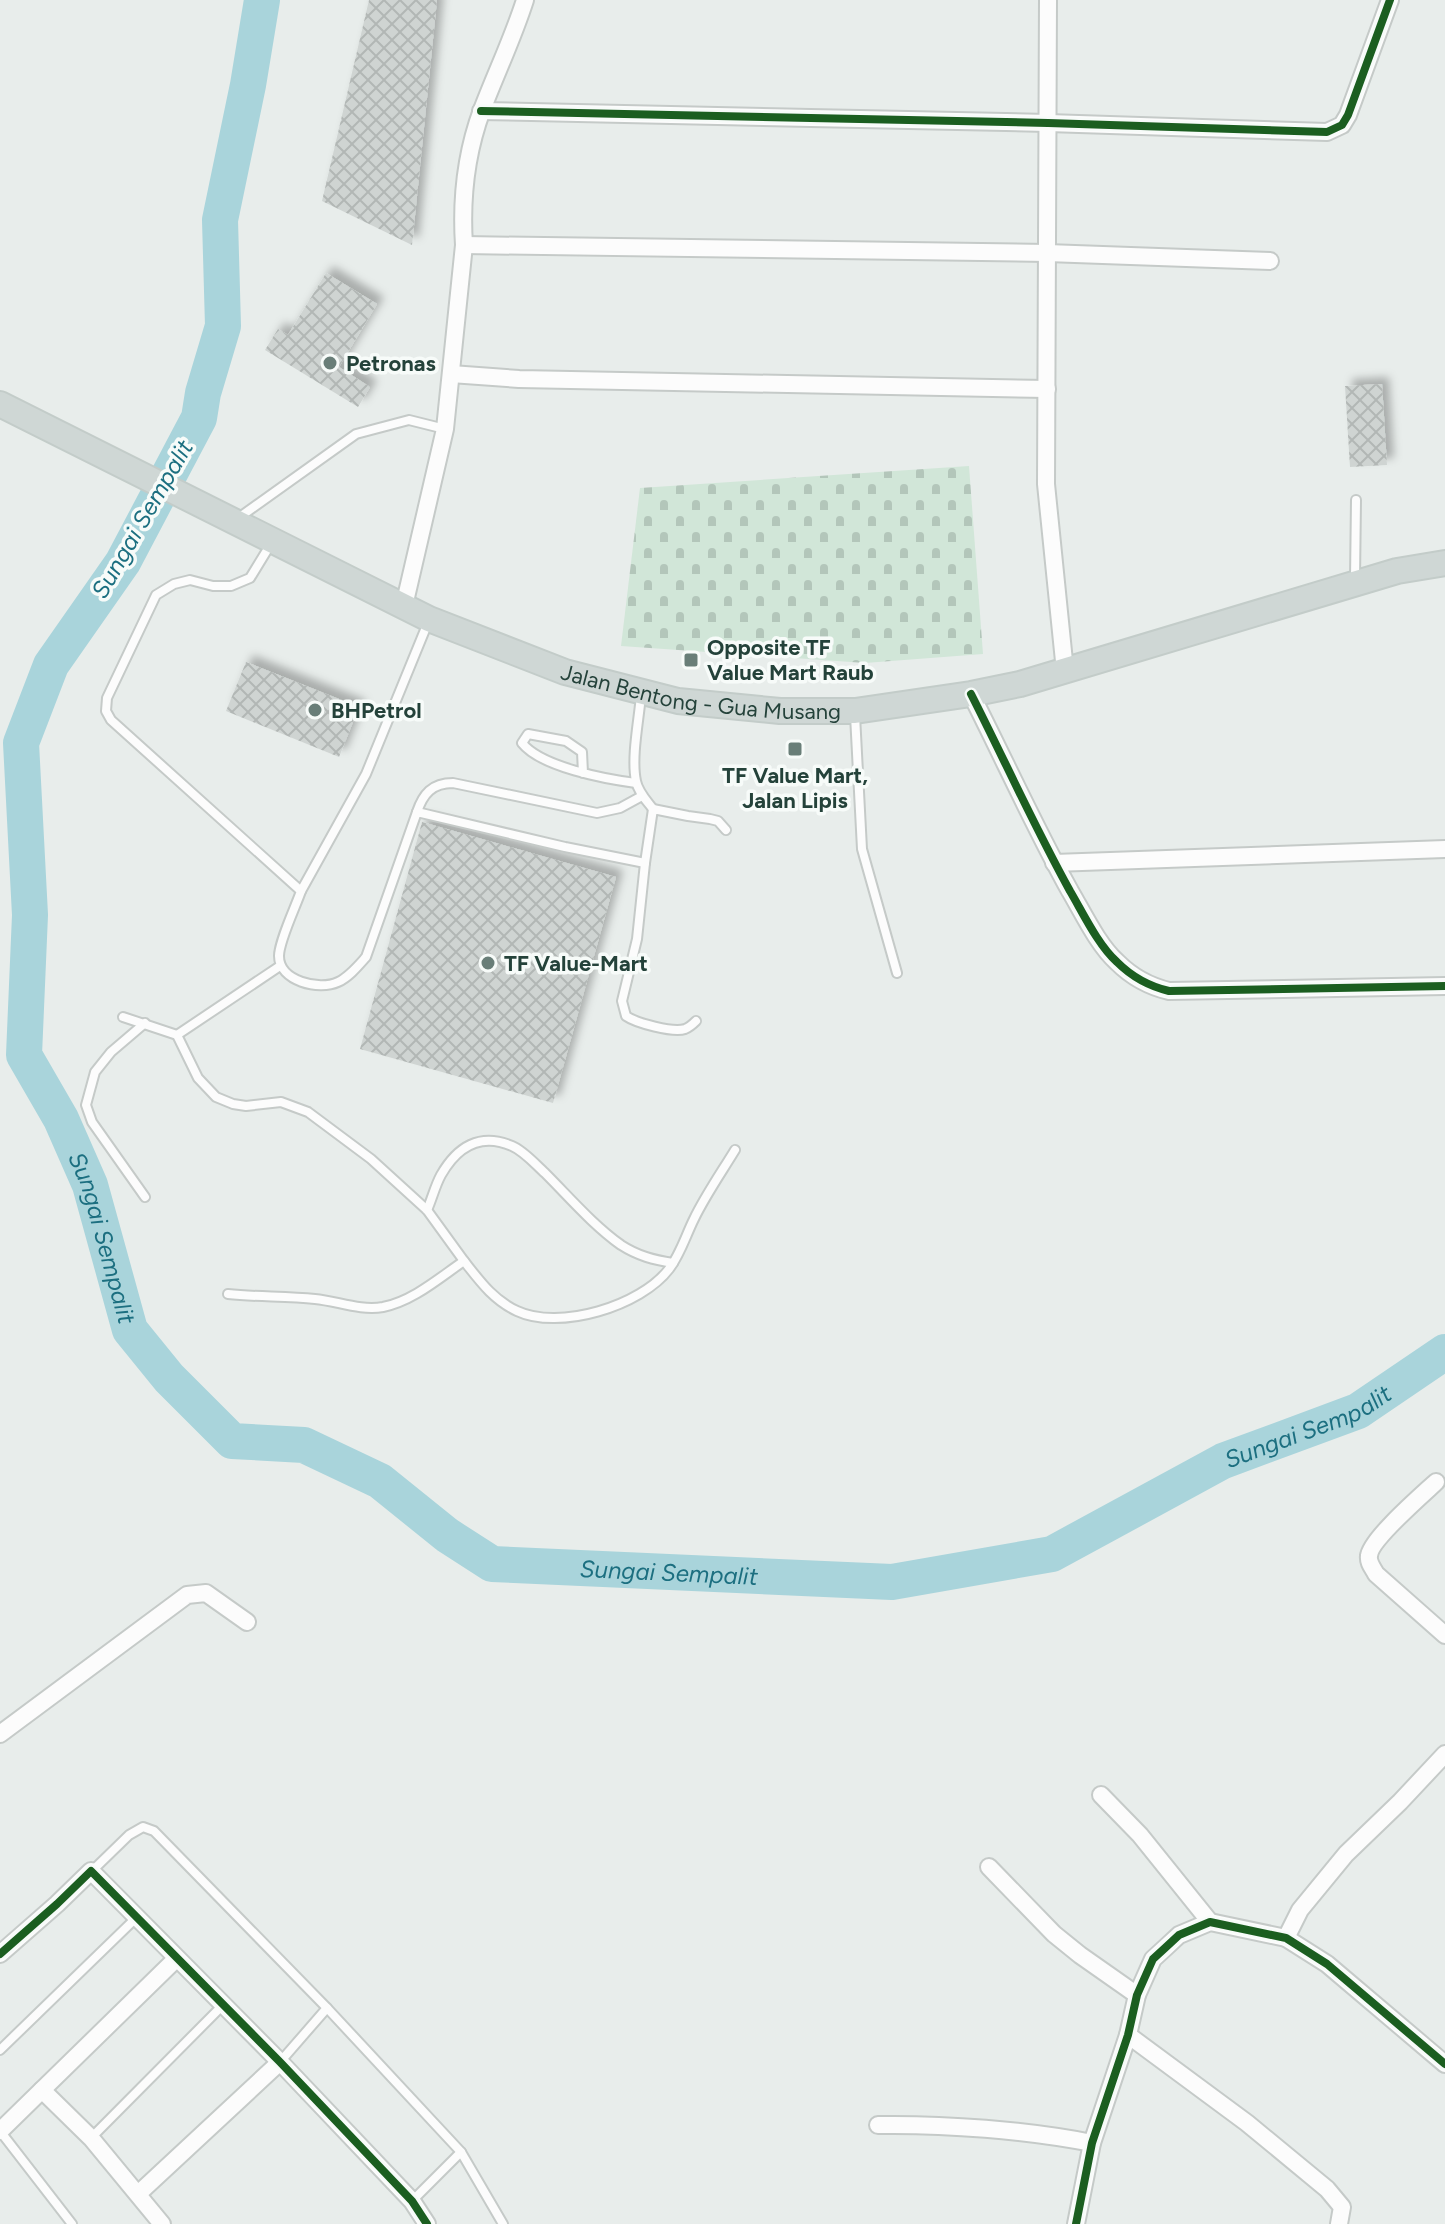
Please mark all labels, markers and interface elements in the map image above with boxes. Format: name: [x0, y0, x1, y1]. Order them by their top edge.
place label: Petronas: [346, 350, 436, 377]
marker: Petronas: [321, 354, 339, 372]
water label: Sungai Sempalit: [85, 434, 199, 603]
place label: Opposite TF Value Mart Raub: [707, 634, 874, 686]
marker: Opposite TF Value Mart Raub: [682, 651, 700, 669]
street label: Jalan Bentong - Gua Musang: [558, 658, 841, 725]
place label: BHPetrol: [331, 697, 422, 724]
marker: BHPetrol: [306, 701, 324, 719]
marker: TF Value Mart, Jalan Lipis: [786, 740, 804, 758]
place label: TF Value Mart, Jalan Lipis: [722, 762, 868, 814]
place label: TF Value-Mart: [504, 950, 648, 977]
marker: TF Value-Mart: [479, 954, 497, 972]
water label: Sungai Sempalit: [63, 1147, 142, 1328]
water label: Sungai Sempalit: [1220, 1378, 1397, 1474]
water label: Sungai Sempalit: [579, 1553, 759, 1590]

